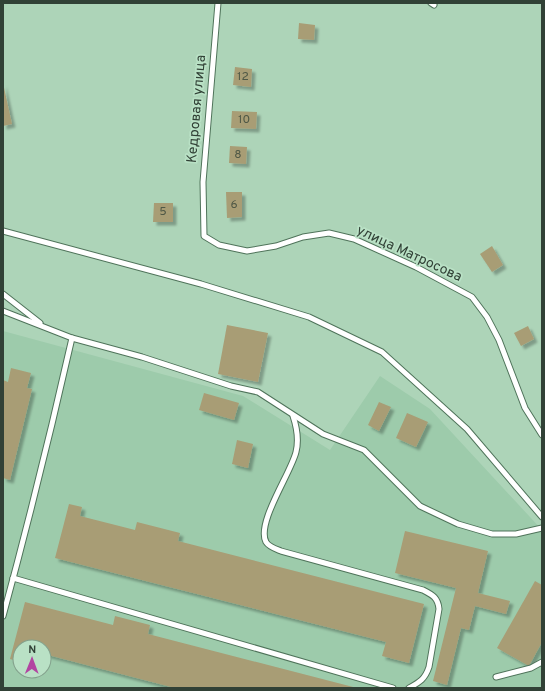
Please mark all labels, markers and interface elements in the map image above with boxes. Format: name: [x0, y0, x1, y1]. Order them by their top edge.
street label: Кедровая улица: [184, 54, 210, 164]
house number: 12: [237, 69, 249, 85]
house number: 10: [238, 112, 250, 128]
house number: 8: [234, 147, 242, 163]
house number: 6: [230, 197, 238, 213]
house number: 5: [159, 204, 167, 220]
street label: улица Матросова: [354, 222, 464, 286]
north arrow: [12, 639, 52, 679]
text: N: [28, 643, 36, 657]

